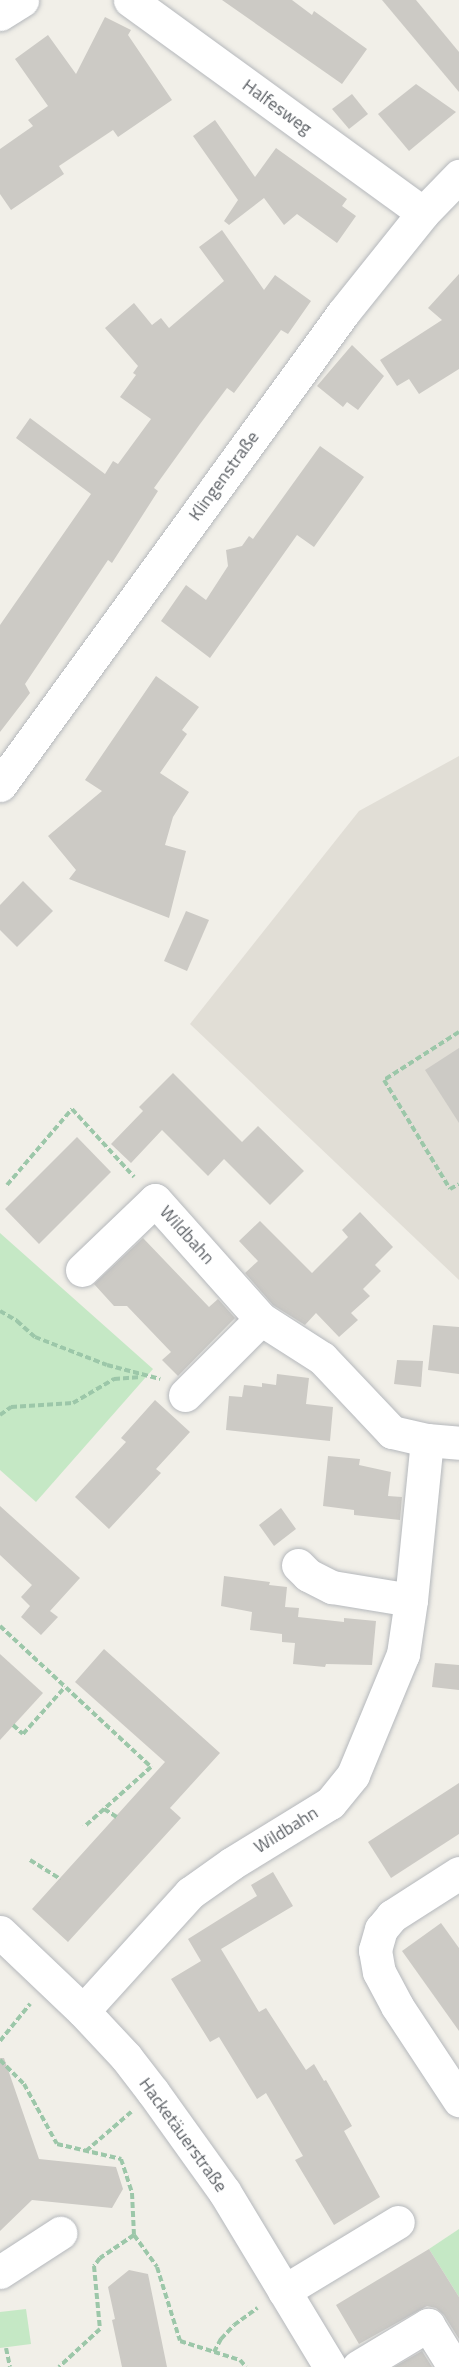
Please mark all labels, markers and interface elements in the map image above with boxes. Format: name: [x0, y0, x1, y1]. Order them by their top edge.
street label: Halfesweg: [238, 75, 316, 139]
street label: Klingenstraße: [184, 427, 264, 525]
street label: Wildbahn: [155, 1201, 219, 1269]
street label: Wildbahn: [250, 1802, 322, 1858]
street label: Hacketäuerstraße: [134, 2074, 232, 2196]

